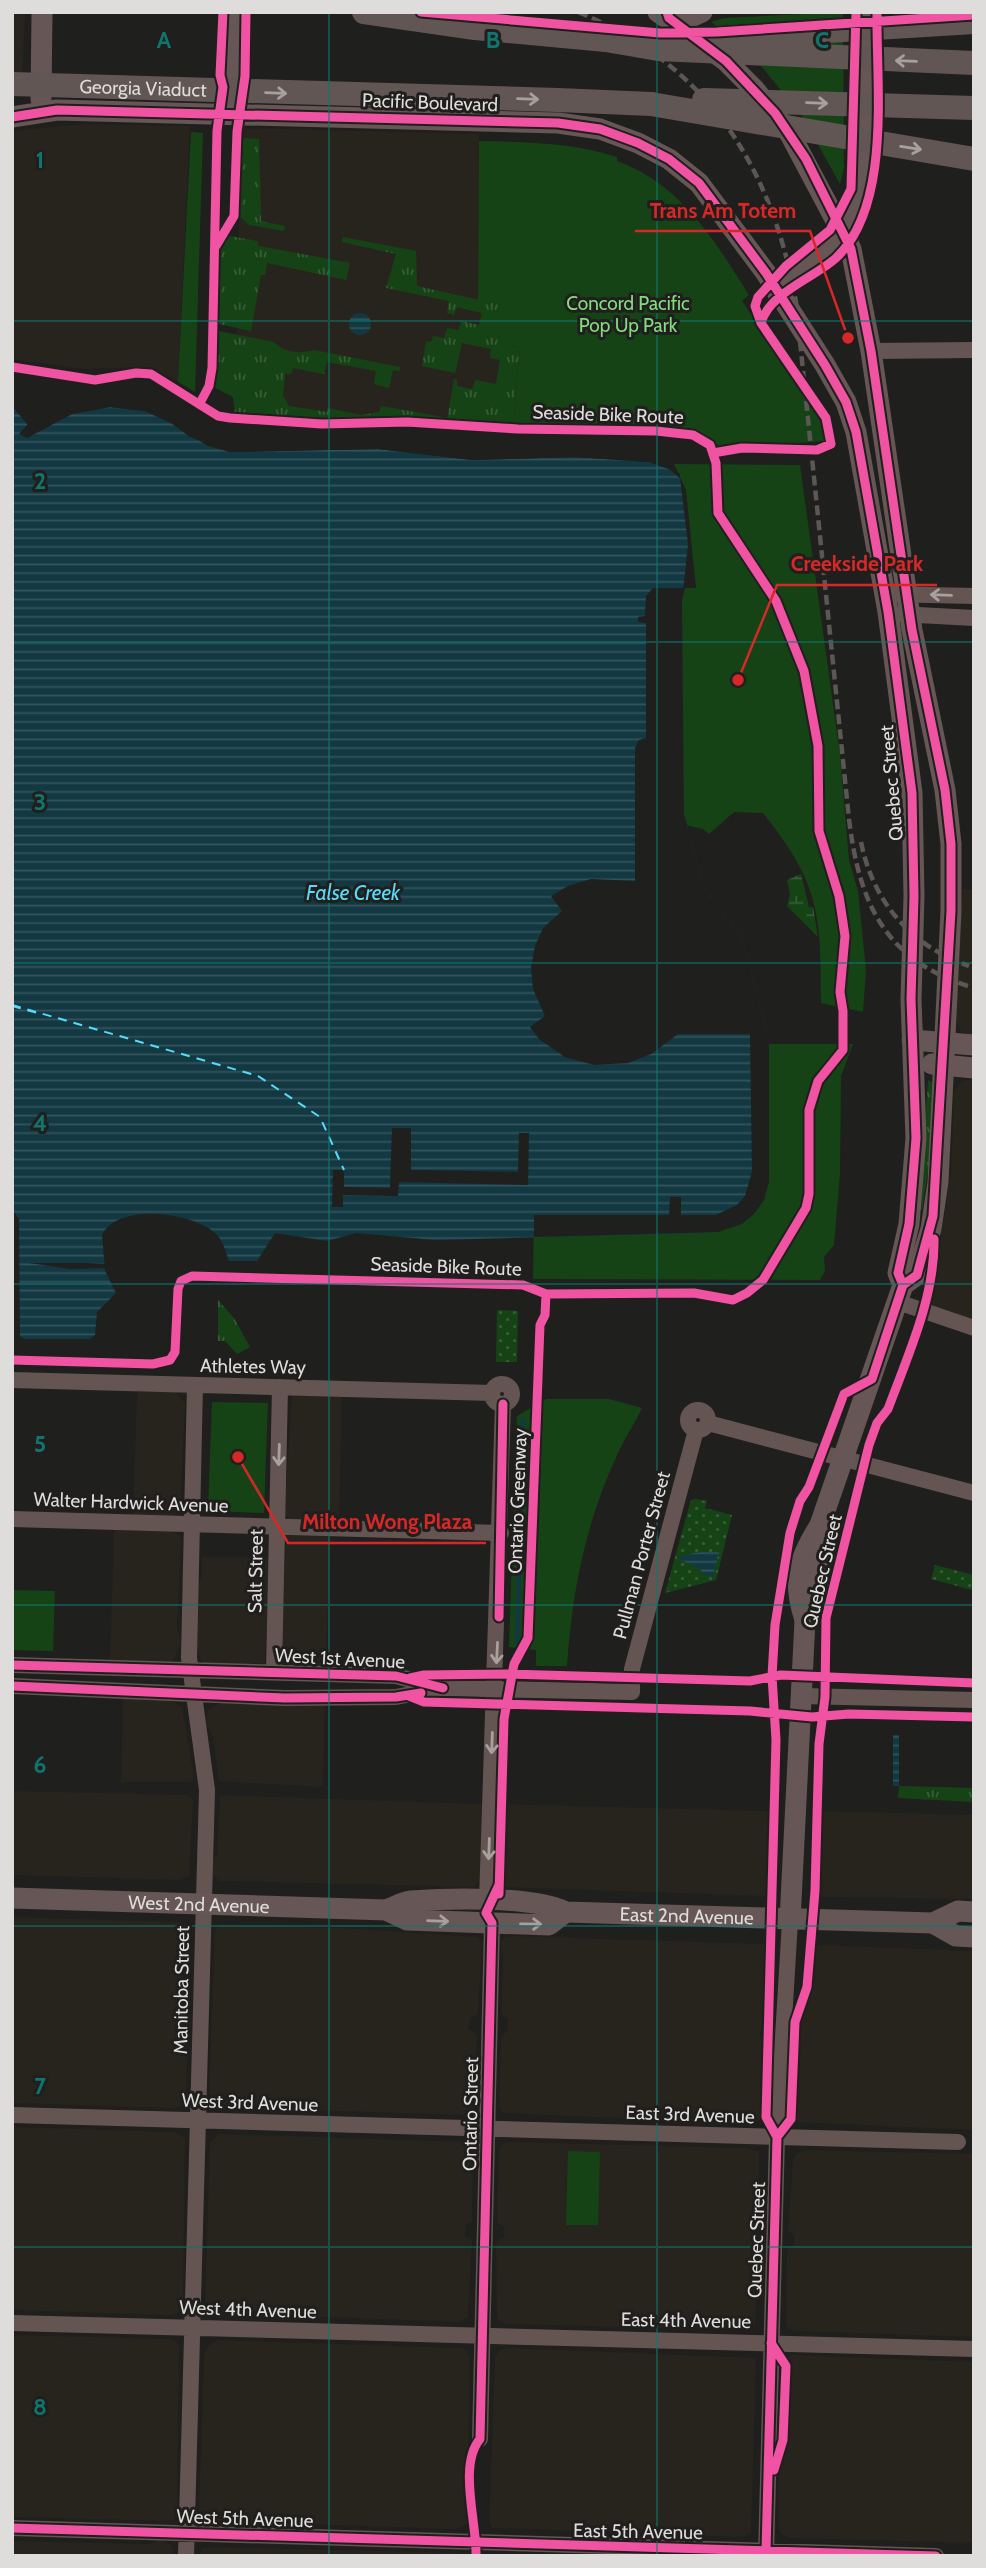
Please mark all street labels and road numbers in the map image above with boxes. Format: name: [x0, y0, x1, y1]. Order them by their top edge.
street label: Georgia Viaduct: [79, 75, 207, 102]
street label: Pacific Boulevard: [362, 89, 498, 116]
street label: Seaside Bike Route: [532, 400, 684, 429]
street label: Quebec Street: [875, 723, 908, 842]
street label: Seaside Bike Route: [370, 1252, 522, 1281]
street label: Athletes Way: [200, 1354, 306, 1379]
street label: Ontario Greenway: [503, 1427, 532, 1574]
street label: Pullman Porter Street: [608, 1468, 675, 1641]
street label: Walter Hardwick Avenue: [33, 1488, 229, 1517]
street label: Quebec Street: [798, 1511, 847, 1630]
street label: Salt Street: [243, 1528, 268, 1613]
street label: West 1st Avenue: [274, 1644, 406, 1673]
street label: West 2nd Avenue: [128, 1891, 270, 1918]
street label: East 2nd Avenue: [619, 1903, 754, 1930]
street label: Manitoba Street: [169, 1925, 194, 2055]
street label: Ontario Street: [458, 2056, 483, 2171]
street label: West 3rd Avenue: [181, 2089, 319, 2116]
street label: East 3rd Avenue: [625, 2101, 755, 2128]
street label: Quebec Street: [743, 2181, 770, 2299]
street label: West 4th Avenue: [179, 2296, 317, 2323]
street label: East 4th Avenue: [621, 2308, 752, 2333]
street label: West 5th Avenue: [176, 2505, 314, 2532]
street label: East 5th Avenue: [573, 2519, 703, 2544]

